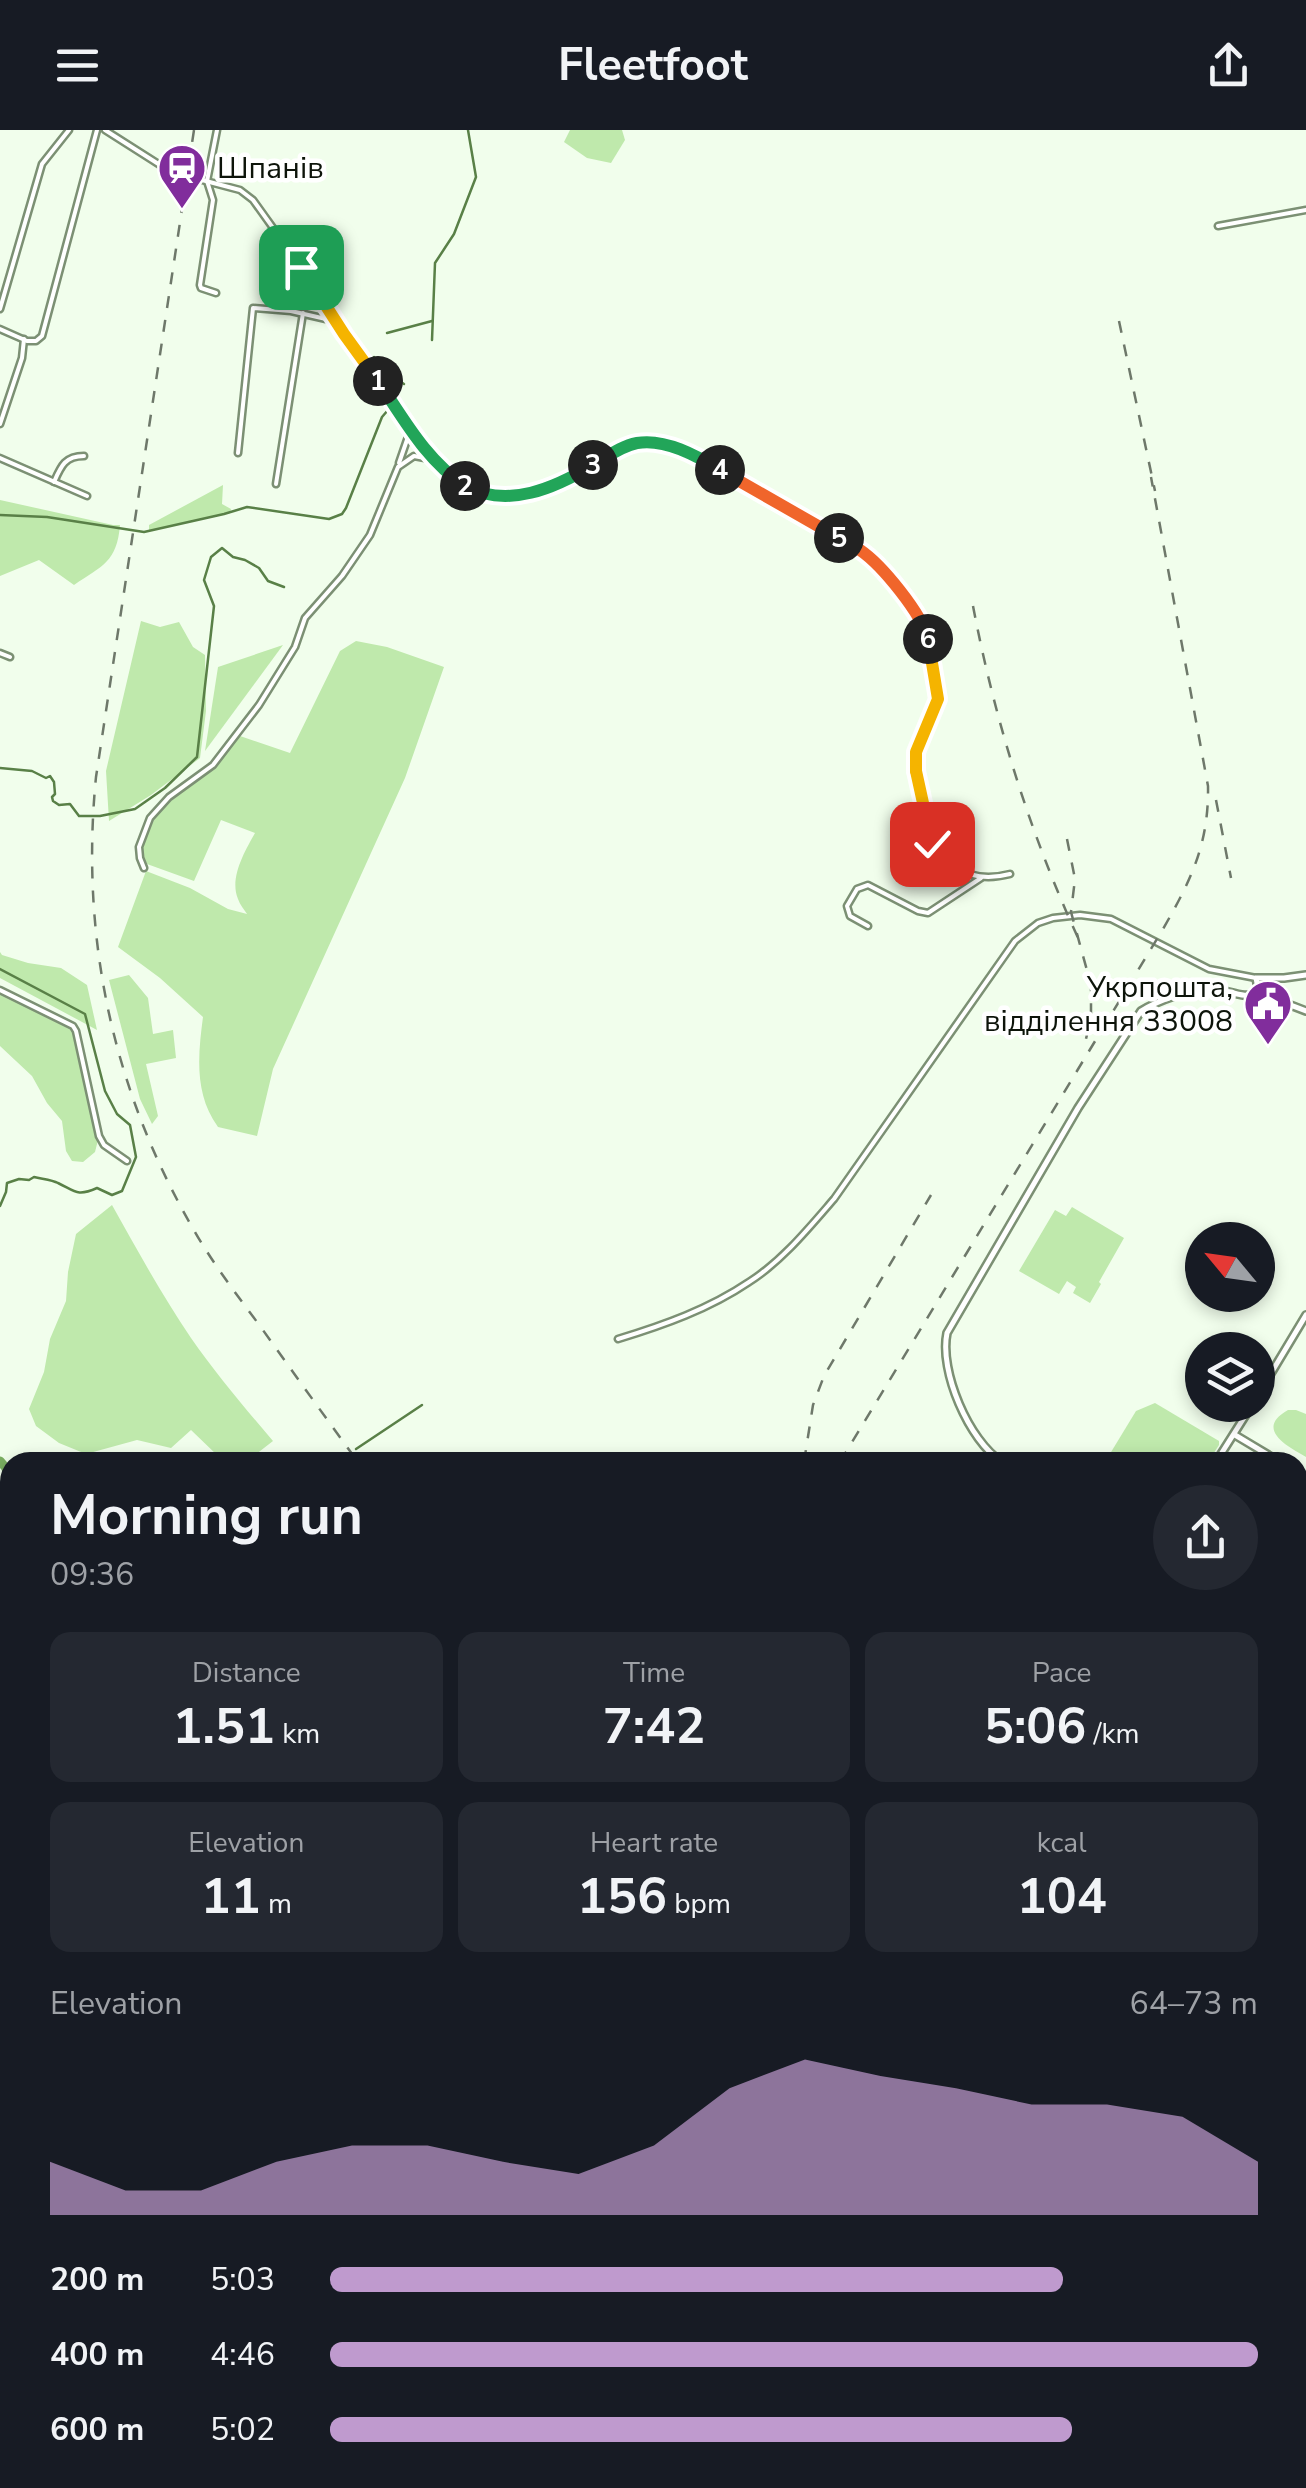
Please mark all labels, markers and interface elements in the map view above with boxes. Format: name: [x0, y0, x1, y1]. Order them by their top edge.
text: Fleetfoot: [558, 35, 748, 96]
icon: menu: [50, 38, 105, 93]
icon: share: [1201, 38, 1256, 93]
station icon: Шпанів: [156, 142, 208, 210]
place label: Шпанів: [217, 148, 324, 189]
pin: [259, 225, 344, 310]
icon: arrive: [274, 240, 329, 295]
pin: 1: [353, 356, 403, 406]
text: 1: [370, 362, 386, 400]
pin: 3: [568, 440, 618, 490]
pin: 4: [695, 445, 745, 495]
text: 3: [585, 446, 601, 484]
text: 4: [712, 451, 728, 489]
pin: 2: [440, 461, 490, 511]
text: 2: [457, 467, 473, 505]
pin: 5: [814, 513, 864, 563]
text: 5: [831, 519, 847, 557]
pin: 6: [903, 614, 953, 664]
text: 6: [920, 620, 936, 658]
pin: [890, 802, 975, 887]
icon: check: [905, 817, 960, 872]
place label: Укрпошта, відділення 33008: [984, 967, 1233, 1042]
public building icon: Укрпошта, відділення 33008: [1242, 978, 1294, 1046]
north arrow: [1185, 1222, 1275, 1312]
map controls: [1185, 1222, 1275, 1422]
button: layers: [1185, 1332, 1275, 1422]
text: Morning run: [50, 1478, 363, 1553]
button: share: [1153, 1485, 1258, 1590]
text: 09:36: [50, 1553, 134, 1596]
text: Distance: [192, 1654, 301, 1692]
text: Time: [623, 1654, 685, 1692]
text: Pace: [1032, 1654, 1091, 1692]
text: 1.51: [173, 1692, 275, 1761]
text: 7:42: [603, 1692, 705, 1761]
text: 5:06: [984, 1692, 1086, 1761]
text: km: [275, 1715, 320, 1753]
text: /km: [1086, 1715, 1139, 1753]
text: Elevation: [188, 1824, 304, 1862]
text: Heart rate: [590, 1824, 718, 1862]
text: kcal: [1037, 1824, 1086, 1862]
text: 11: [201, 1862, 261, 1931]
text: 156: [577, 1862, 667, 1931]
text: 104: [1017, 1862, 1107, 1931]
text: m: [261, 1885, 292, 1923]
text: bpm: [667, 1885, 731, 1923]
text: Elevation: [50, 1982, 183, 2025]
text: 64–73 m: [1130, 1982, 1258, 2025]
text: 200 m: [50, 2258, 144, 2301]
text: 5:03: [210, 2258, 275, 2301]
text: 400 m: [50, 2333, 144, 2376]
text: 4:46: [210, 2333, 275, 2376]
text: 600 m: [50, 2408, 144, 2451]
text: 5:02: [210, 2408, 275, 2451]

